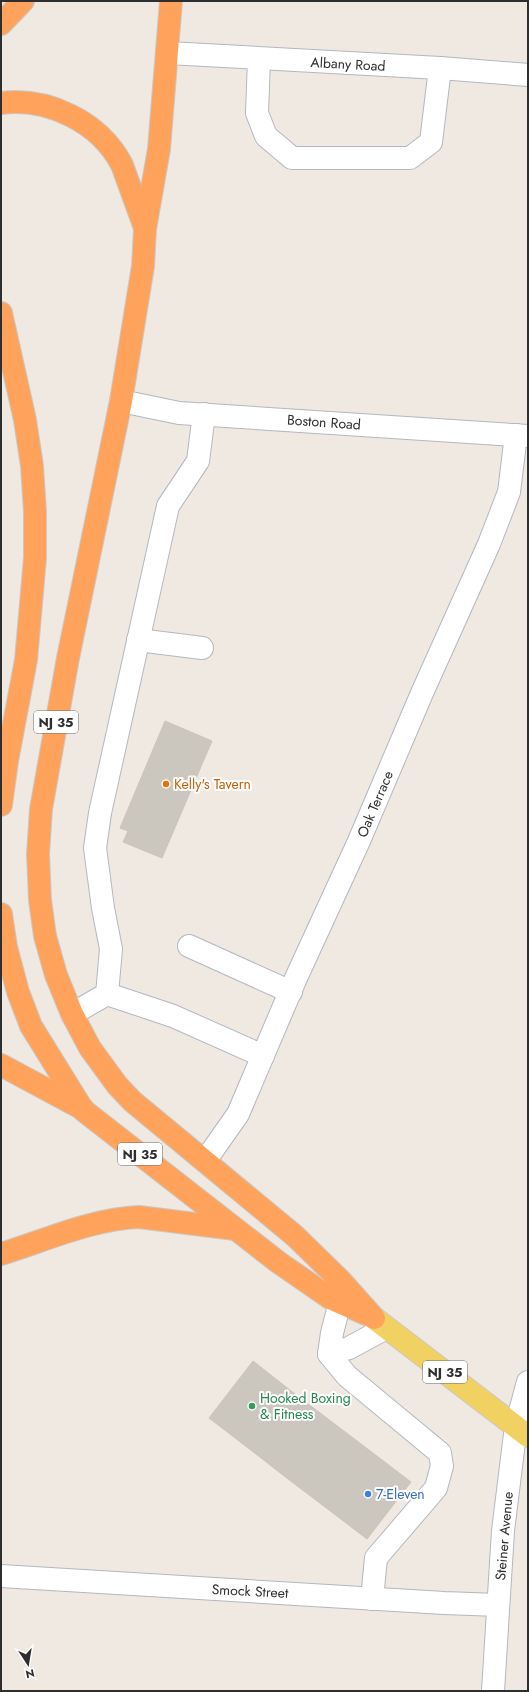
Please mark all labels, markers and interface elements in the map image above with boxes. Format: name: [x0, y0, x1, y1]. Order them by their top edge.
street label: Albany Road: [310, 52, 386, 76]
street label: Boston Road: [286, 409, 362, 435]
road number: NJ 35: [34, 711, 78, 733]
street label: Oak Terrace: [352, 768, 398, 840]
place label: Kelly's Tavern: [174, 774, 251, 794]
marker: Kelly's Tavern: [161, 779, 171, 789]
road number: NJ 35: [118, 1143, 162, 1165]
road number: NJ 35: [423, 1361, 467, 1383]
place label: Hooked Boxing & Fitness: [260, 1388, 351, 1424]
marker: Hooked Boxing & Fitness: [247, 1401, 257, 1411]
place label: 7-Eleven: [376, 1484, 425, 1504]
marker: 7-Eleven: [363, 1489, 373, 1499]
street label: Steiner Avenue: [490, 1491, 518, 1581]
street label: Smock Street: [211, 1579, 289, 1603]
north arrow: [8, 1644, 48, 1684]
text: N: [24, 1665, 36, 1683]

